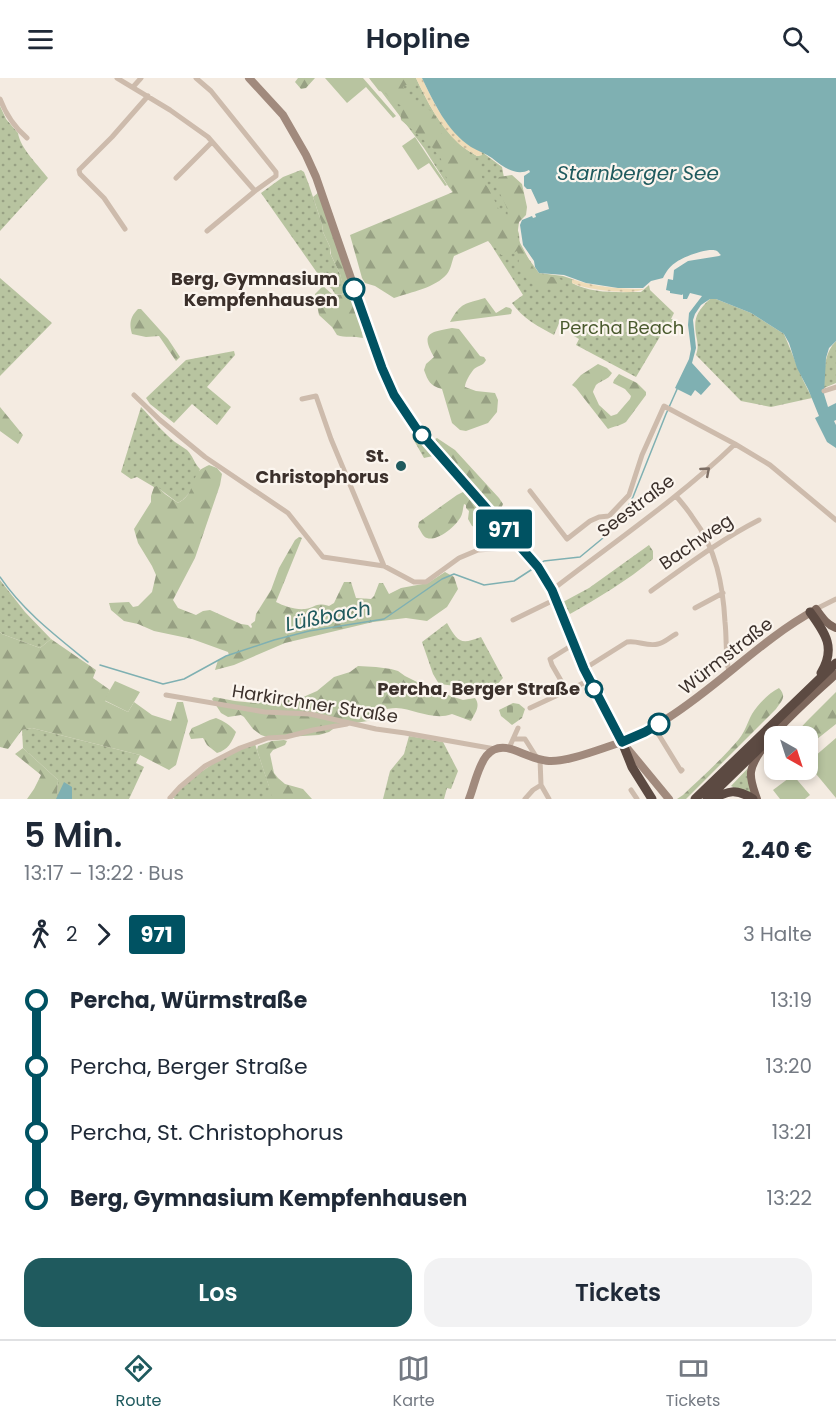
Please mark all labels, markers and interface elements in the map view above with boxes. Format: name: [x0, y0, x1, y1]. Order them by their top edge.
text: Hopline: [366, 20, 470, 57]
icon: menu: [24, 23, 57, 56]
icon: search: [779, 23, 812, 56]
water label: Starnberger See: [557, 159, 719, 187]
place label: Berg, Gymnasium Kempfenhausen: [171, 266, 338, 312]
marker: Berg, Gymnasium Kempfenhausen: [343, 278, 365, 300]
park label: Percha Beach: [560, 315, 684, 340]
unlabelled marker: [413, 426, 431, 444]
place label: St. Christophorus: [256, 443, 389, 489]
marker: St. Christophorus: [394, 459, 408, 473]
one-way arrow: [699, 467, 710, 478]
street label: Seestraße: [592, 468, 680, 543]
street label: Bachweg: [654, 508, 737, 575]
line badge: 971: [470, 510, 538, 548]
text: 971: [488, 515, 520, 544]
water label: Lüßbach: [283, 594, 373, 638]
street label: Würmstraße: [674, 611, 778, 700]
place label: Percha, Berger Straße: [377, 676, 580, 701]
street label: Harkirchner Straße: [230, 678, 400, 729]
marker: Percha, Berger Straße: [585, 680, 603, 698]
unlabelled marker: [648, 713, 670, 735]
north arrow: [764, 726, 818, 780]
map controls: [764, 726, 818, 780]
text: 5 Min.: [24, 812, 122, 859]
text: 2.40 €: [742, 835, 812, 866]
text: 13:17 – 13:22 · Bus: [24, 859, 184, 887]
icon: walk: [24, 918, 57, 951]
icon: forward: [87, 918, 120, 951]
text: 2: [66, 920, 78, 948]
text: 971: [141, 920, 173, 949]
text: 3 Halte: [743, 920, 812, 948]
text: Percha, Würmstraße: [70, 985, 307, 1016]
text: 13:19: [771, 986, 812, 1014]
text: Percha, Berger Straße: [70, 1051, 308, 1082]
text: 13:20: [766, 1052, 812, 1080]
text: Percha, St. Christophorus: [70, 1117, 344, 1148]
text: 13:21: [772, 1118, 812, 1146]
text: Berg, Gymnasium Kempfenhausen: [70, 1183, 467, 1214]
text: 13:22: [767, 1184, 812, 1212]
button: Los: [24, 1258, 412, 1327]
button: Tickets: [424, 1258, 812, 1327]
tab: Route: [116, 1352, 162, 1413]
tab: Karte: [393, 1352, 435, 1413]
tab: Tickets: [666, 1352, 720, 1413]

